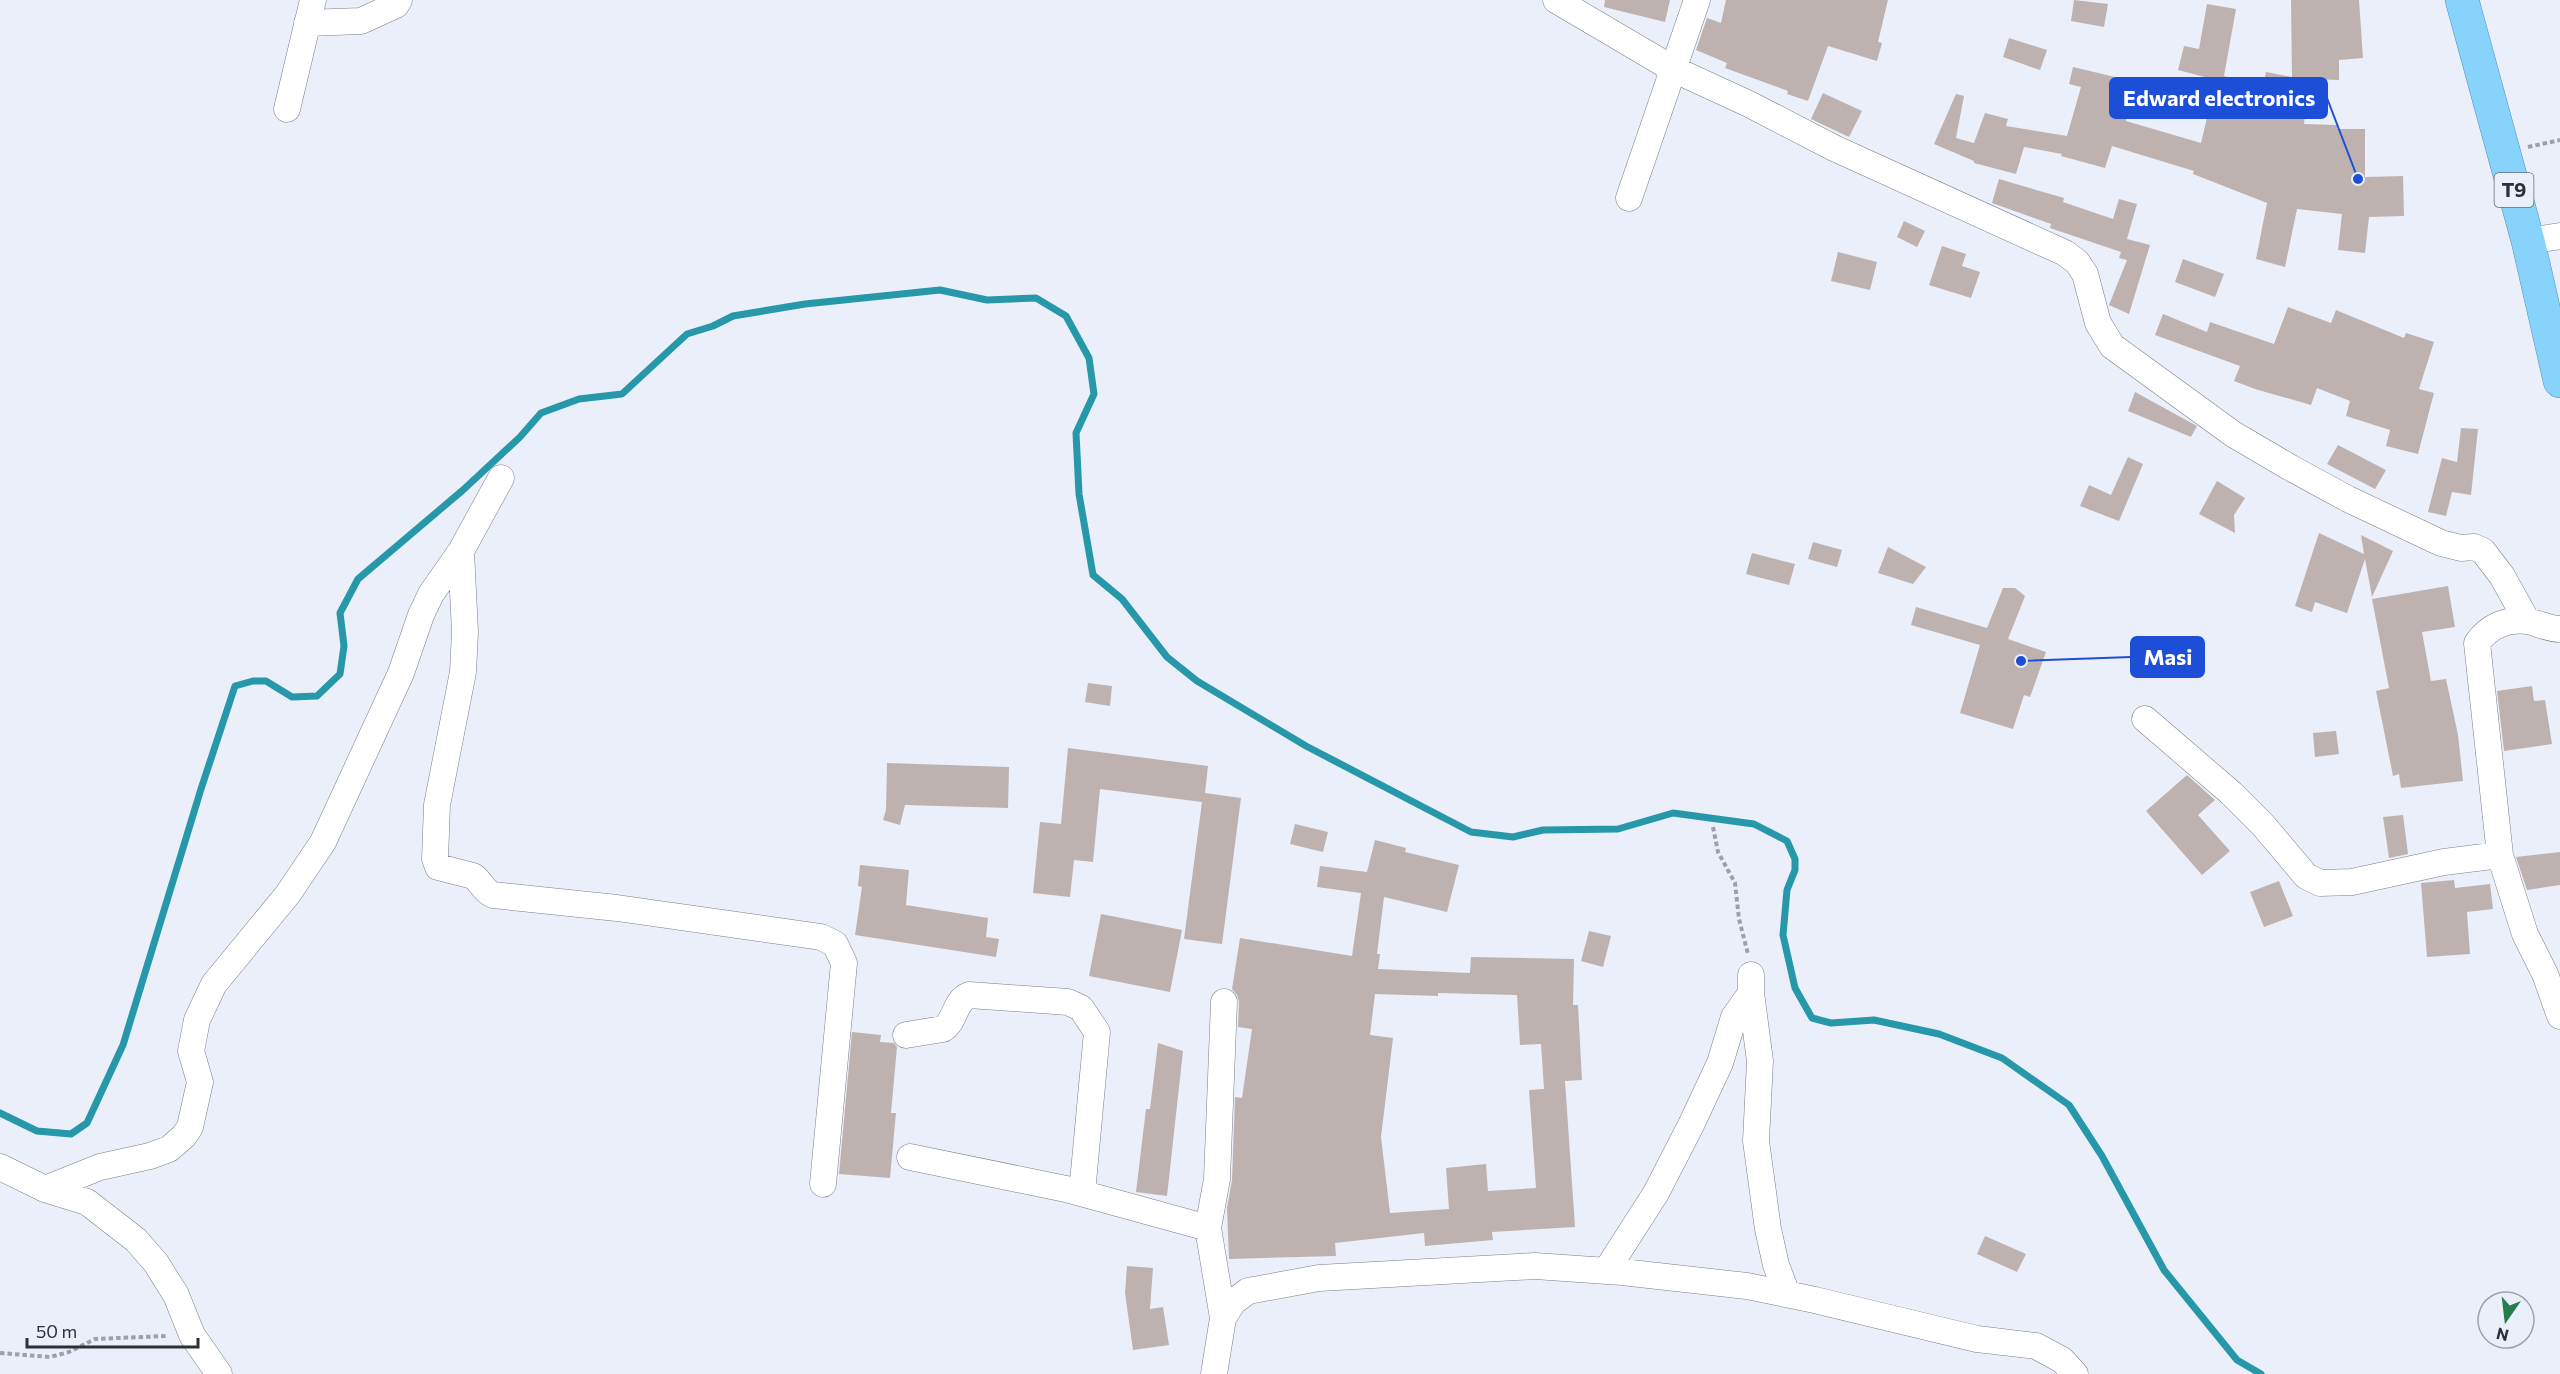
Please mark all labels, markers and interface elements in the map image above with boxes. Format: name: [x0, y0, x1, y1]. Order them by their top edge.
callout: Edward electronics: [2110, 78, 2327, 118]
text: Edward electronics: [2123, 84, 2315, 111]
road number: T9: [2494, 173, 2534, 207]
callout: Masi: [2131, 637, 2204, 677]
text: Masi: [2144, 643, 2192, 670]
north arrow: [2476, 1290, 2536, 1350]
scale bar: [27, 1311, 198, 1349]
text: 50 m: [36, 1320, 77, 1342]
text: N: [2494, 1324, 2510, 1346]

